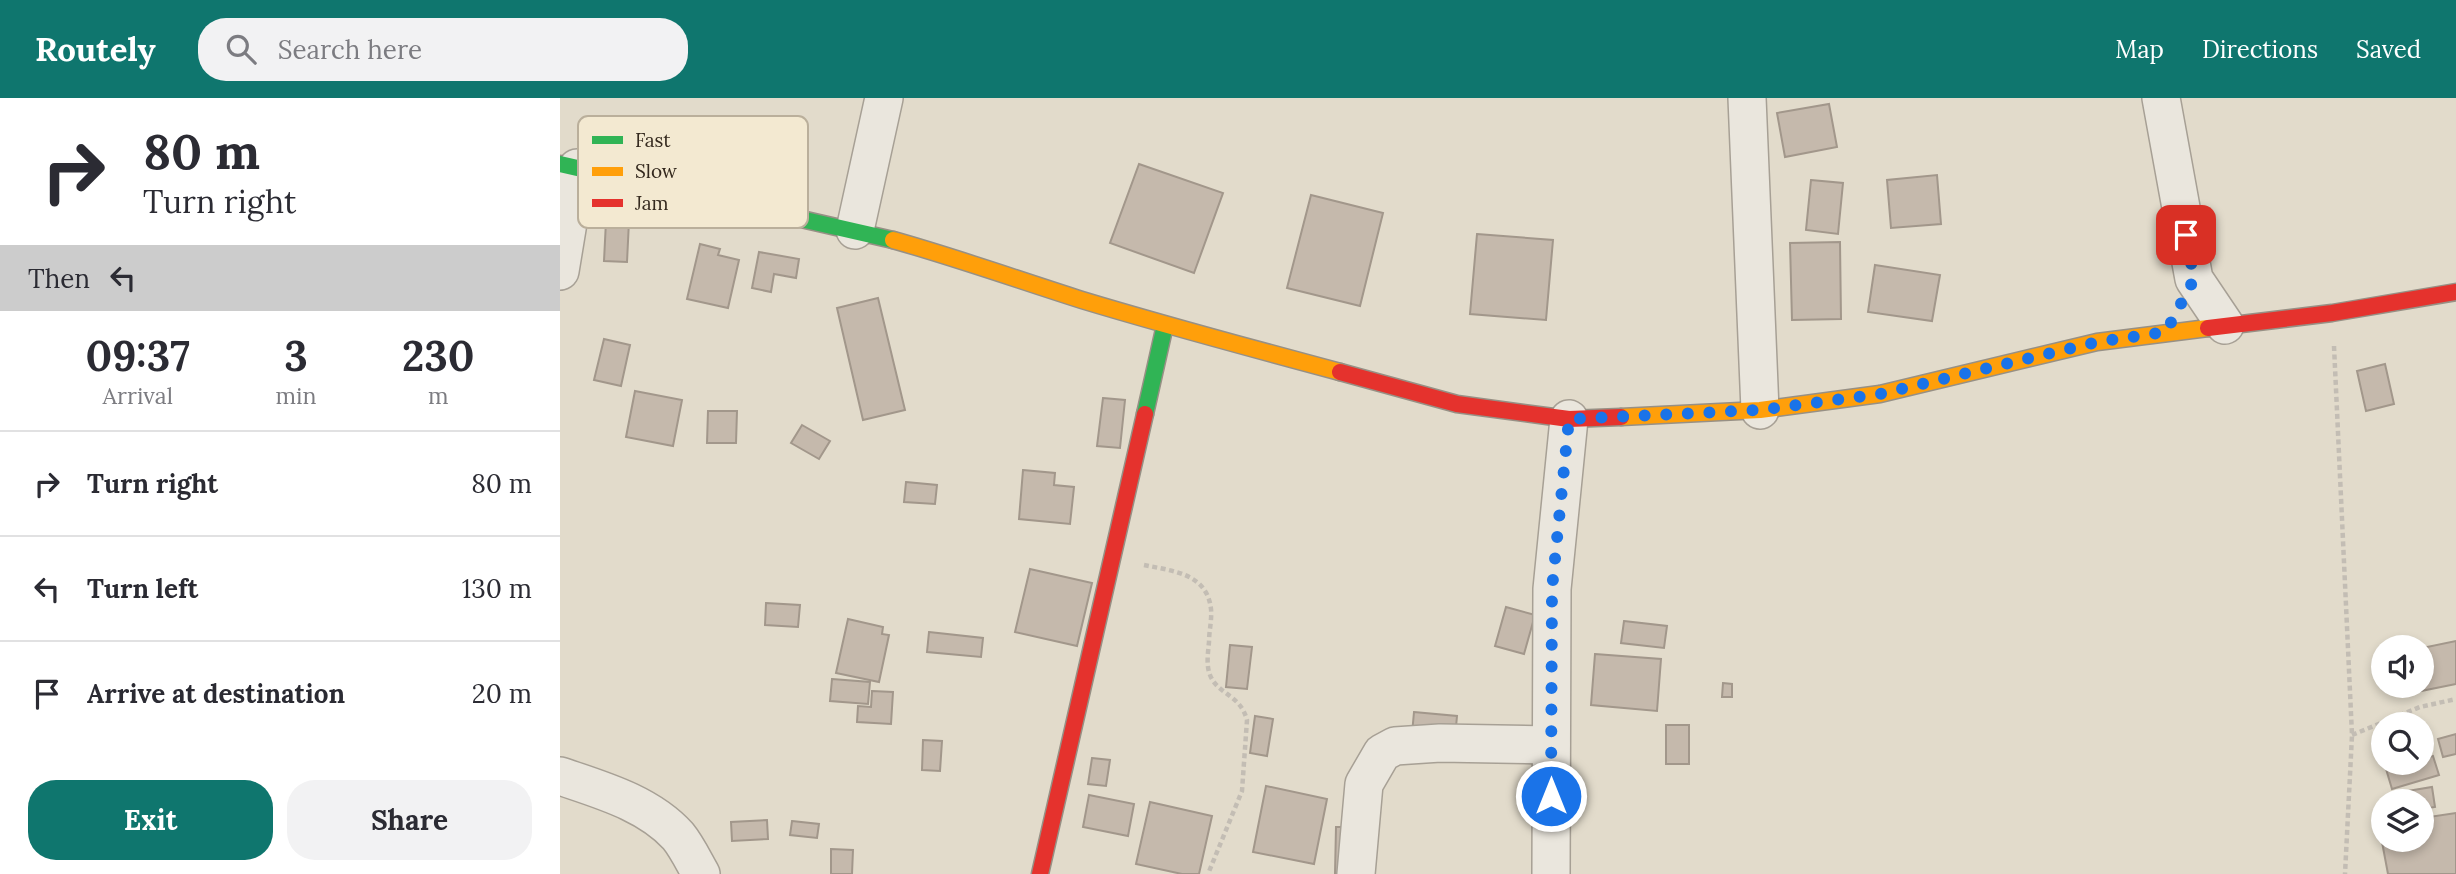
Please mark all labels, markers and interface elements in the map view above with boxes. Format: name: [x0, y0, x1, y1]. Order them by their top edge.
search box: [198, 18, 688, 81]
text: Routely: [35, 28, 156, 70]
icon: search: [222, 30, 260, 68]
text: Search here: [278, 33, 422, 66]
text: Map: [2115, 34, 2164, 65]
text: Directions: [2202, 34, 2318, 65]
text: Saved: [2356, 34, 2421, 65]
legend: [578, 116, 808, 228]
text: 80 m: [143, 120, 260, 182]
icon: right: [28, 126, 119, 217]
text: Fast: [635, 128, 671, 152]
text: Slow: [635, 159, 678, 183]
text: Turn right: [143, 181, 296, 222]
text: Jam: [634, 191, 669, 215]
pin: [2156, 205, 2216, 265]
icon: arrive: [2167, 216, 2205, 254]
icon: left: [104, 259, 142, 297]
text: Then: [28, 262, 90, 295]
text: 09:37: [85, 329, 190, 383]
text: 3: [284, 329, 308, 383]
text: 230: [402, 329, 475, 383]
text: Arrival: [103, 381, 173, 410]
text: min: [276, 381, 317, 410]
text: m: [428, 381, 449, 410]
icon: right: [28, 465, 66, 503]
text: Turn right: [87, 467, 218, 500]
text: 80 m: [471, 467, 532, 500]
icon: left: [28, 570, 66, 608]
text: Turn left: [87, 572, 198, 605]
text: 130 m: [462, 572, 532, 605]
map controls: [2371, 635, 2434, 852]
button: sound: [2371, 635, 2434, 698]
icon: arrive: [28, 675, 66, 713]
text: Arrive at destination: [87, 677, 345, 710]
text: 20 m: [472, 677, 532, 710]
button: search: [2371, 712, 2434, 775]
position arrow: [1514, 759, 1588, 833]
button: Exit: [28, 780, 273, 860]
button: Share: [287, 780, 532, 860]
button: layers: [2371, 789, 2434, 852]

